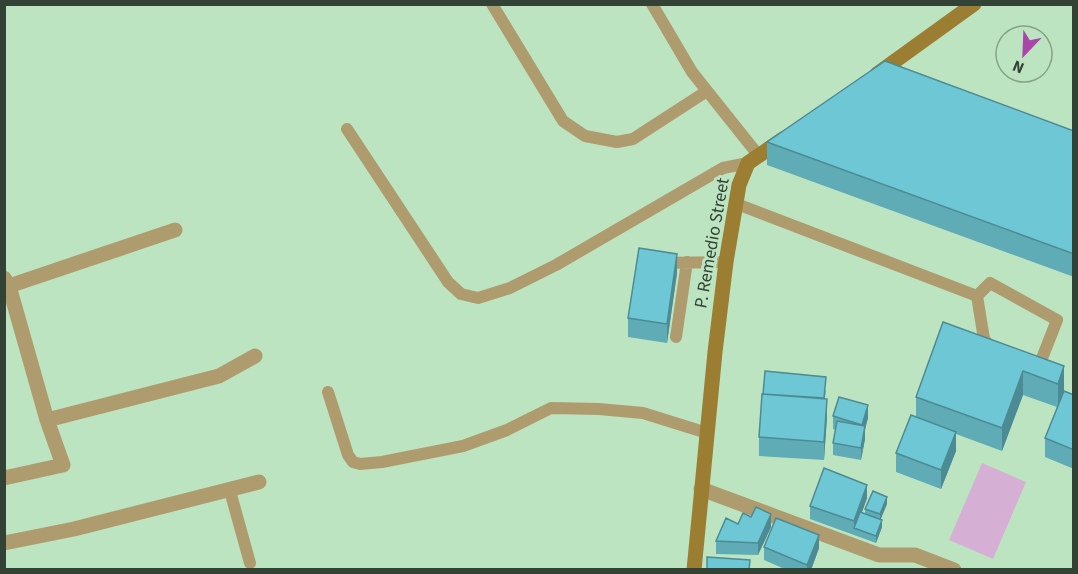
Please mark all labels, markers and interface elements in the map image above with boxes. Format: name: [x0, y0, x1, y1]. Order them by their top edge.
north arrow: [994, 24, 1054, 84]
text: N: [1009, 55, 1028, 79]
street label: P. Remedio Street: [688, 176, 736, 310]

